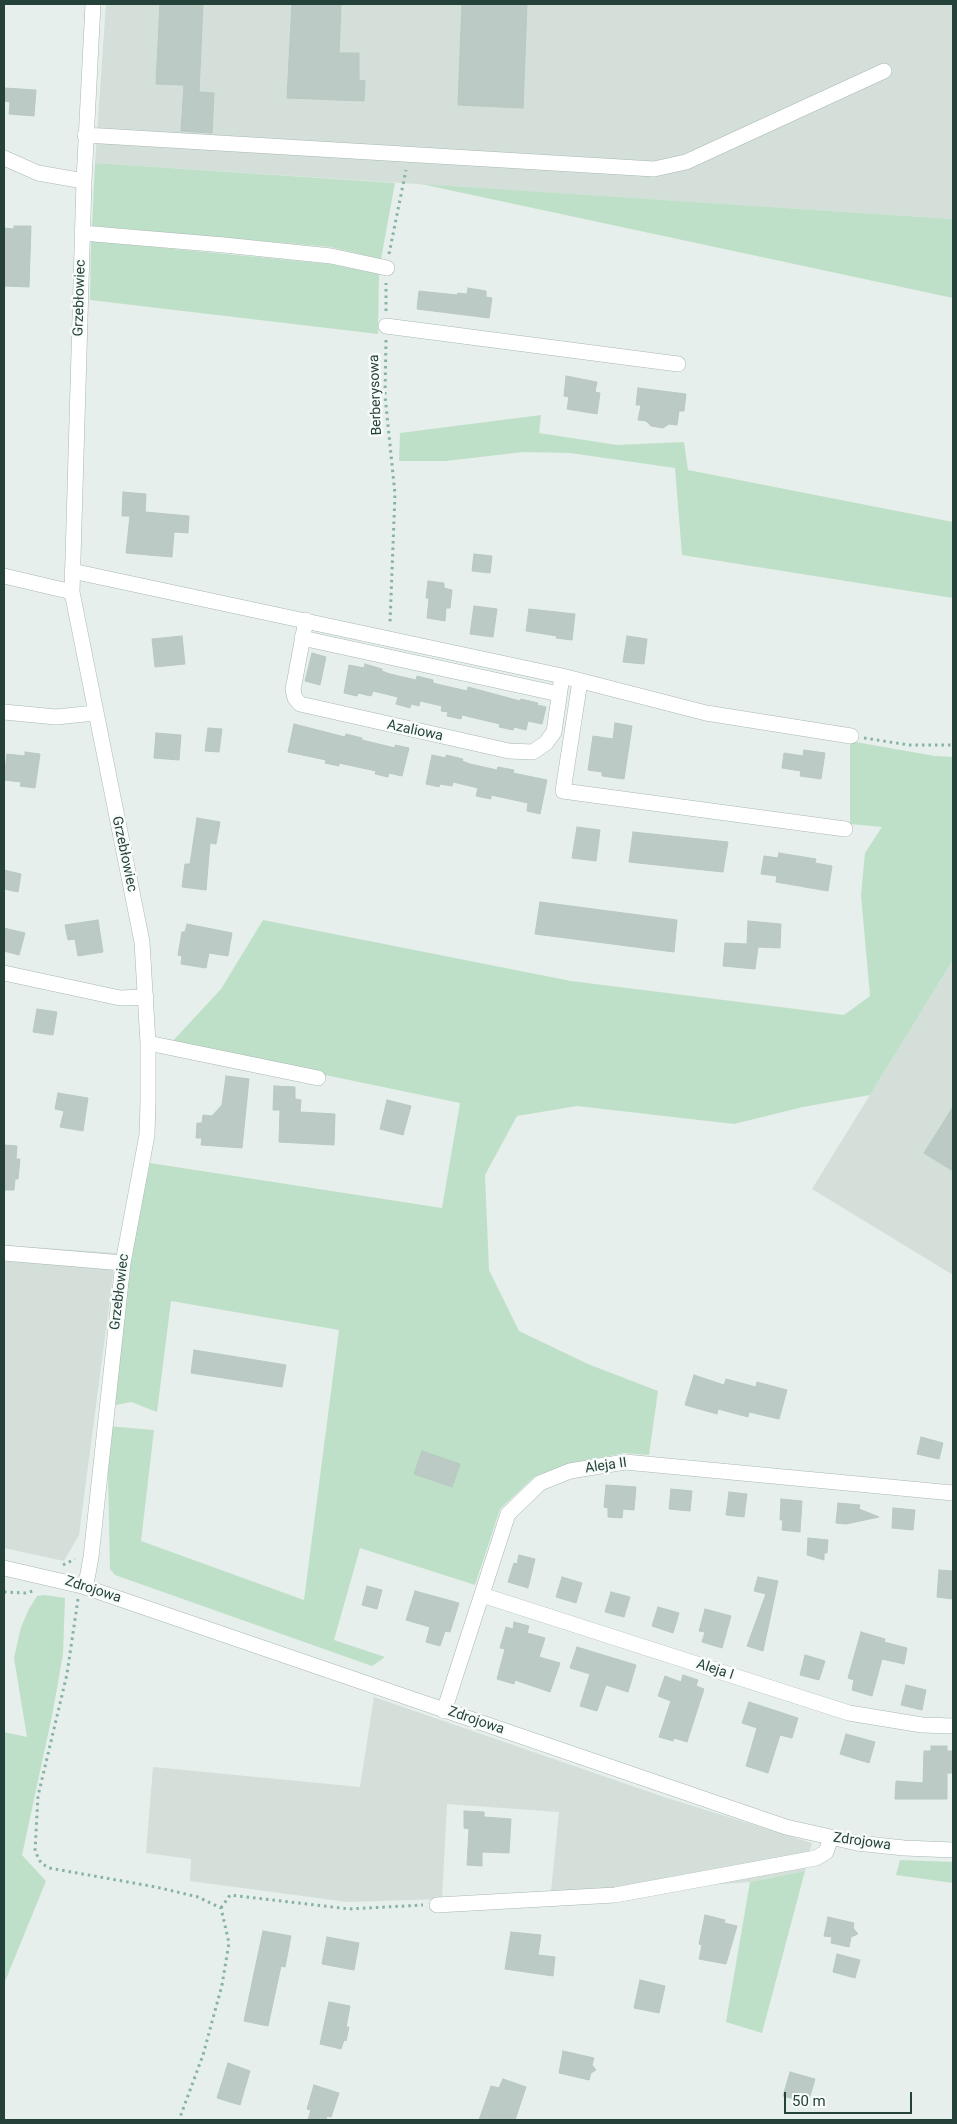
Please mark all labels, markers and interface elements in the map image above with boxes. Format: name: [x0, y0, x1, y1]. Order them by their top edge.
street label: Grzebłowiec: [70, 259, 90, 337]
street label: Berberysowa: [366, 354, 386, 436]
street label: Azaliowa: [386, 717, 444, 745]
street label: Grzebłowiec: [108, 815, 140, 893]
street label: Grzebłowiec: [107, 1253, 133, 1331]
street label: Aleja II: [584, 1455, 628, 1477]
street label: Zdrojowa: [63, 1573, 123, 1607]
street label: Aleja I: [694, 1656, 736, 1684]
street label: Zdrojowa: [446, 1704, 506, 1738]
street label: Zdrojowa: [832, 1830, 892, 1854]
scale bar: [787, 2082, 914, 2114]
text: 50 m: [792, 2092, 826, 2110]

